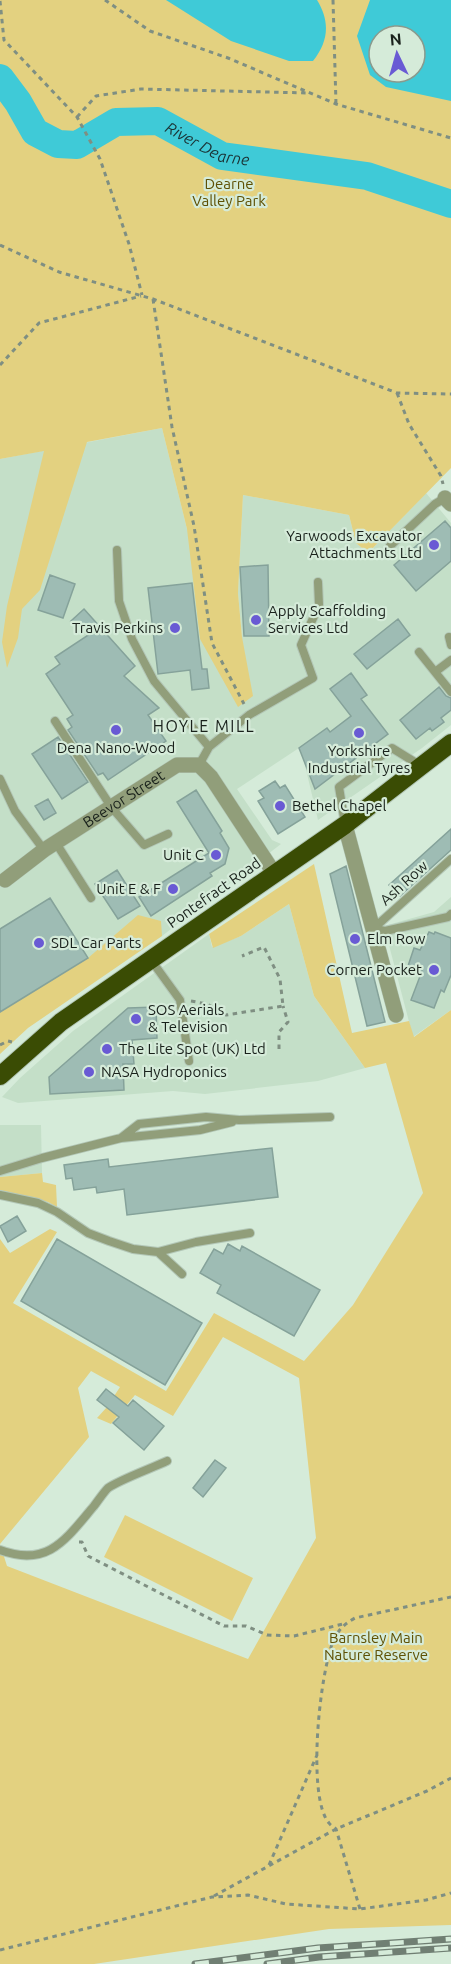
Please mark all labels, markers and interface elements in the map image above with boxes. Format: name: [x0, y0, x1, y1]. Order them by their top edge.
north arrow: [367, 24, 427, 84]
text: N: [389, 30, 402, 49]
water label: River Dearne: [163, 118, 250, 169]
park label: Dearne Valley Park: [192, 175, 266, 209]
place label: Yarwoods Excavator Attachments Ltd: [286, 527, 422, 561]
marker: Yarwoods Excavator Attachments Ltd: [427, 538, 441, 552]
place label: Apply Scaffolding Services Ltd: [268, 602, 386, 636]
marker: Apply Scaffolding Services Ltd: [249, 613, 263, 627]
place label: Travis Perkins: [72, 619, 163, 636]
marker: Travis Perkins: [168, 621, 182, 635]
district label: HOYLE MILL: [153, 717, 255, 735]
marker: Dena Nano-Wood: [109, 723, 123, 737]
marker: Yorkshire Industrial Tyres: [352, 726, 366, 740]
place label: Dena Nano-Wood: [57, 739, 175, 756]
place label: Yorkshire Industrial Tyres: [308, 742, 410, 776]
street label: Beevor Street: [80, 766, 168, 831]
place label: Bethel Chapel: [292, 797, 386, 814]
marker: Bethel Chapel: [273, 799, 287, 813]
place label: Unit C: [163, 846, 204, 863]
marker: Unit C: [209, 848, 223, 862]
street label: Pontefract Road: [164, 854, 264, 931]
street label: Ash Row: [376, 857, 431, 908]
place label: Unit E & F: [96, 880, 161, 897]
marker: Unit E & F: [166, 882, 180, 896]
place label: Elm Row: [367, 930, 426, 947]
marker: Elm Row: [348, 932, 362, 946]
place label: SDL Car Parts: [51, 934, 141, 951]
marker: SDL Car Parts: [32, 936, 46, 950]
place label: Corner Pocket: [326, 961, 422, 978]
marker: Corner Pocket: [427, 963, 441, 977]
place label: SOS Aerials & Television: [148, 1001, 228, 1035]
marker: SOS Aerials & Television: [129, 1012, 143, 1026]
place label: The Lite Spot (UK) Ltd: [119, 1040, 266, 1057]
marker: The Lite Spot (UK) Ltd: [100, 1042, 114, 1056]
place label: NASA Hydroponics: [101, 1063, 227, 1080]
marker: NASA Hydroponics: [82, 1065, 96, 1079]
park label: Barnsley Main Nature Reserve: [324, 1629, 428, 1663]

